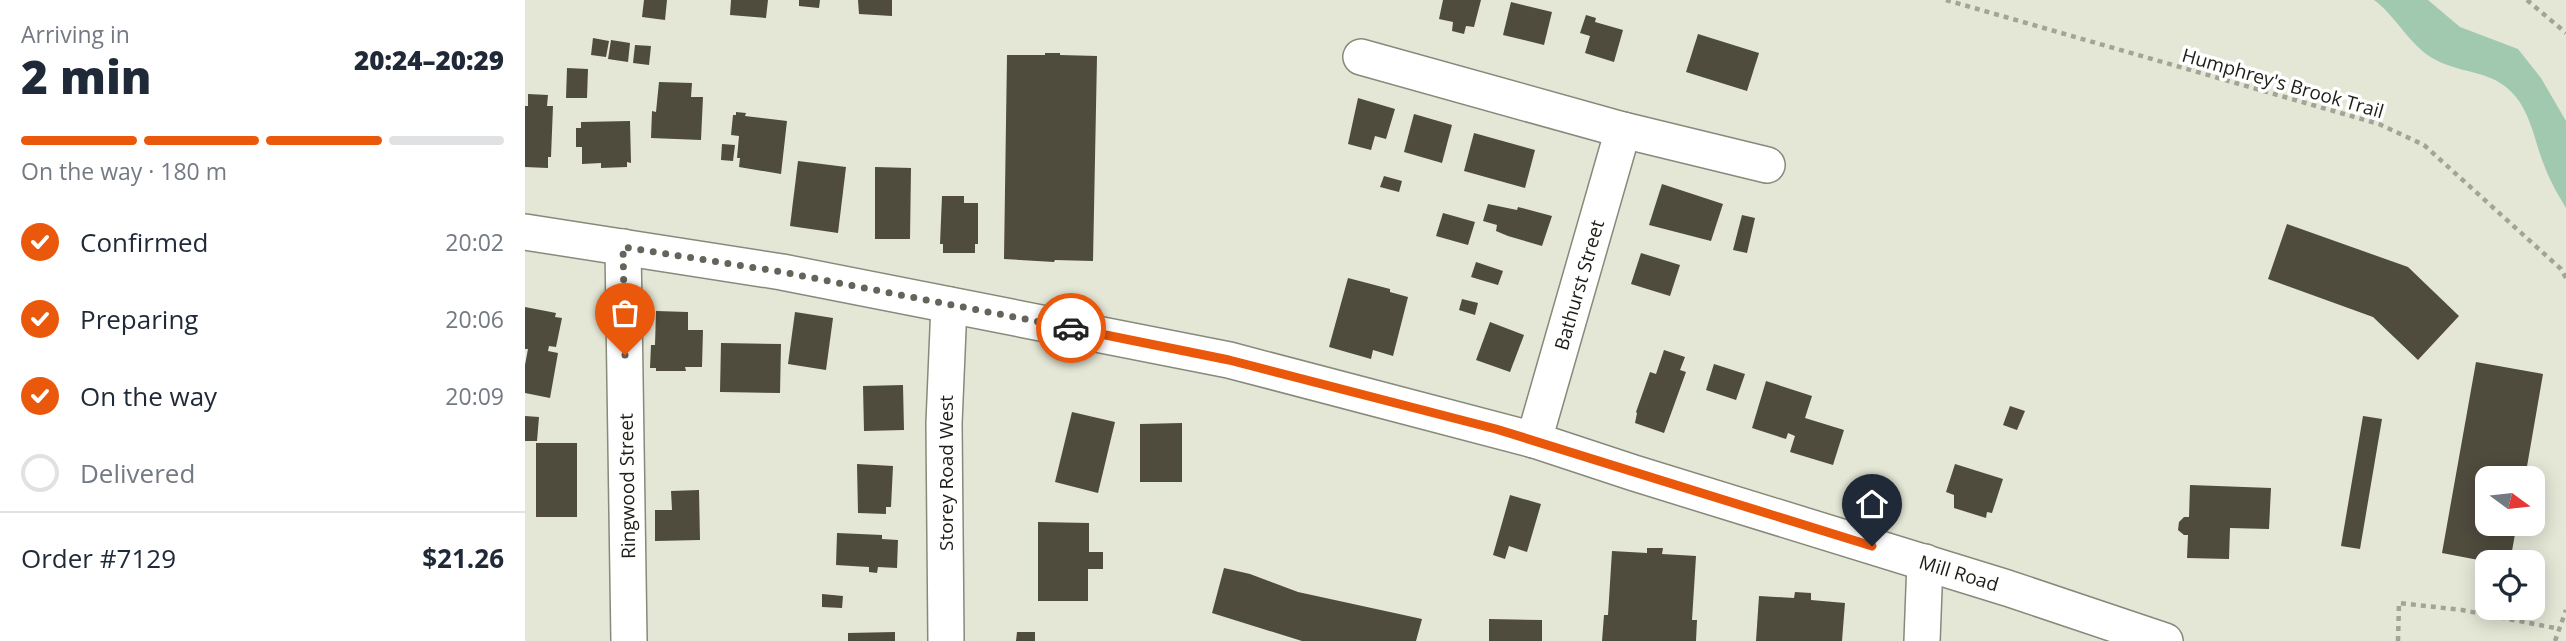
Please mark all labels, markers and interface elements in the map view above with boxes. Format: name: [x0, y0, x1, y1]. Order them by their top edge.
text: Arriving in: [21, 18, 130, 50]
text: 20:24–20:29: [354, 42, 504, 78]
street label: Humphrey's Brook Trail: [2179, 42, 2387, 124]
text: 2 min: [21, 45, 152, 107]
text: On the way · 180 m: [21, 155, 227, 187]
street label: Bathurst Street: [1548, 217, 1610, 353]
icon: check: [21, 223, 59, 261]
text: Confirmed: [80, 224, 208, 260]
text: 20:02: [445, 226, 504, 258]
pin: [595, 283, 655, 355]
courier: [1036, 293, 1106, 363]
icon: bag: [606, 294, 644, 332]
icon: check: [21, 300, 59, 338]
text: Preparing: [80, 301, 198, 337]
text: 20:06: [445, 303, 504, 335]
icon: car: [1052, 309, 1090, 347]
icon: check: [21, 377, 59, 415]
text: On the way: [80, 378, 217, 414]
text: 20:09: [445, 380, 504, 412]
street label: Storey Road West: [933, 395, 959, 551]
street label: Ringwood Street: [613, 413, 641, 559]
text: Delivered: [80, 455, 195, 491]
north arrow: [2475, 466, 2545, 536]
map controls: [2475, 466, 2545, 620]
pin: [1842, 474, 1902, 546]
icon: home: [1853, 485, 1891, 523]
text: Order #7129: [21, 540, 176, 576]
text: $21.26: [422, 540, 504, 576]
street label: Mill Road: [1916, 549, 2002, 597]
button: locate: [2475, 550, 2545, 620]

